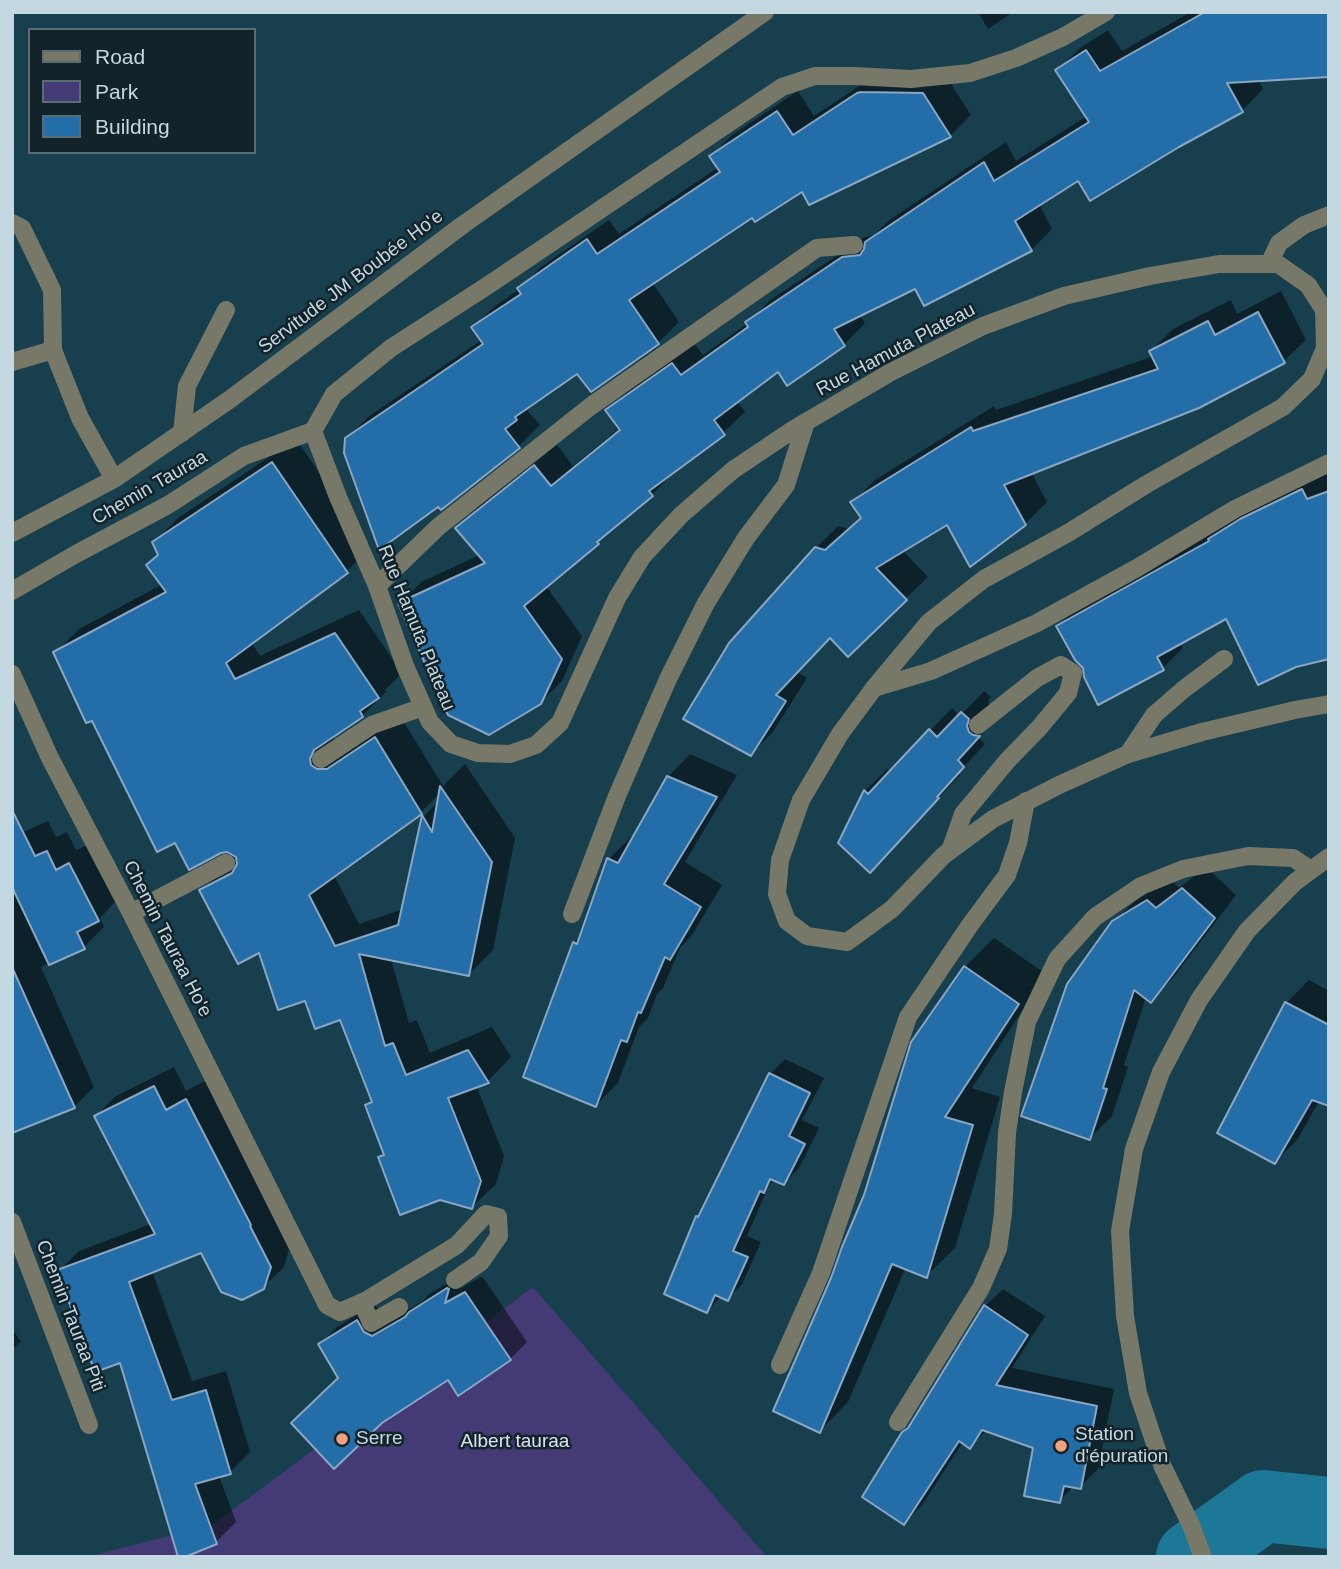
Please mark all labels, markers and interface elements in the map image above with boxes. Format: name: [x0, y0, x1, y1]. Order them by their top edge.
legend: [28, 28, 256, 154]
text: Road: [95, 45, 145, 68]
text: Park: [95, 80, 138, 103]
text: Building: [95, 115, 170, 138]
street label: Servitude JM Boubée Ho'e: [254, 205, 448, 359]
street label: Rue Hamuta Plateau: [813, 299, 979, 401]
street label: Chemin Tauraa: [89, 446, 211, 530]
street label: Rue Hamuta Plateau: [372, 542, 460, 714]
street label: Chemin Tauraa Ho'e: [118, 857, 216, 1021]
street label: Chemin Tauraa Piti: [31, 1237, 109, 1395]
place label: Station d'épuration: [1075, 1424, 1168, 1468]
place label: Serre: [356, 1428, 402, 1450]
marker: Serre: [334, 1431, 350, 1447]
park label: Albert tauraa: [461, 1431, 569, 1453]
marker: Station d'épuration: [1053, 1438, 1069, 1454]

